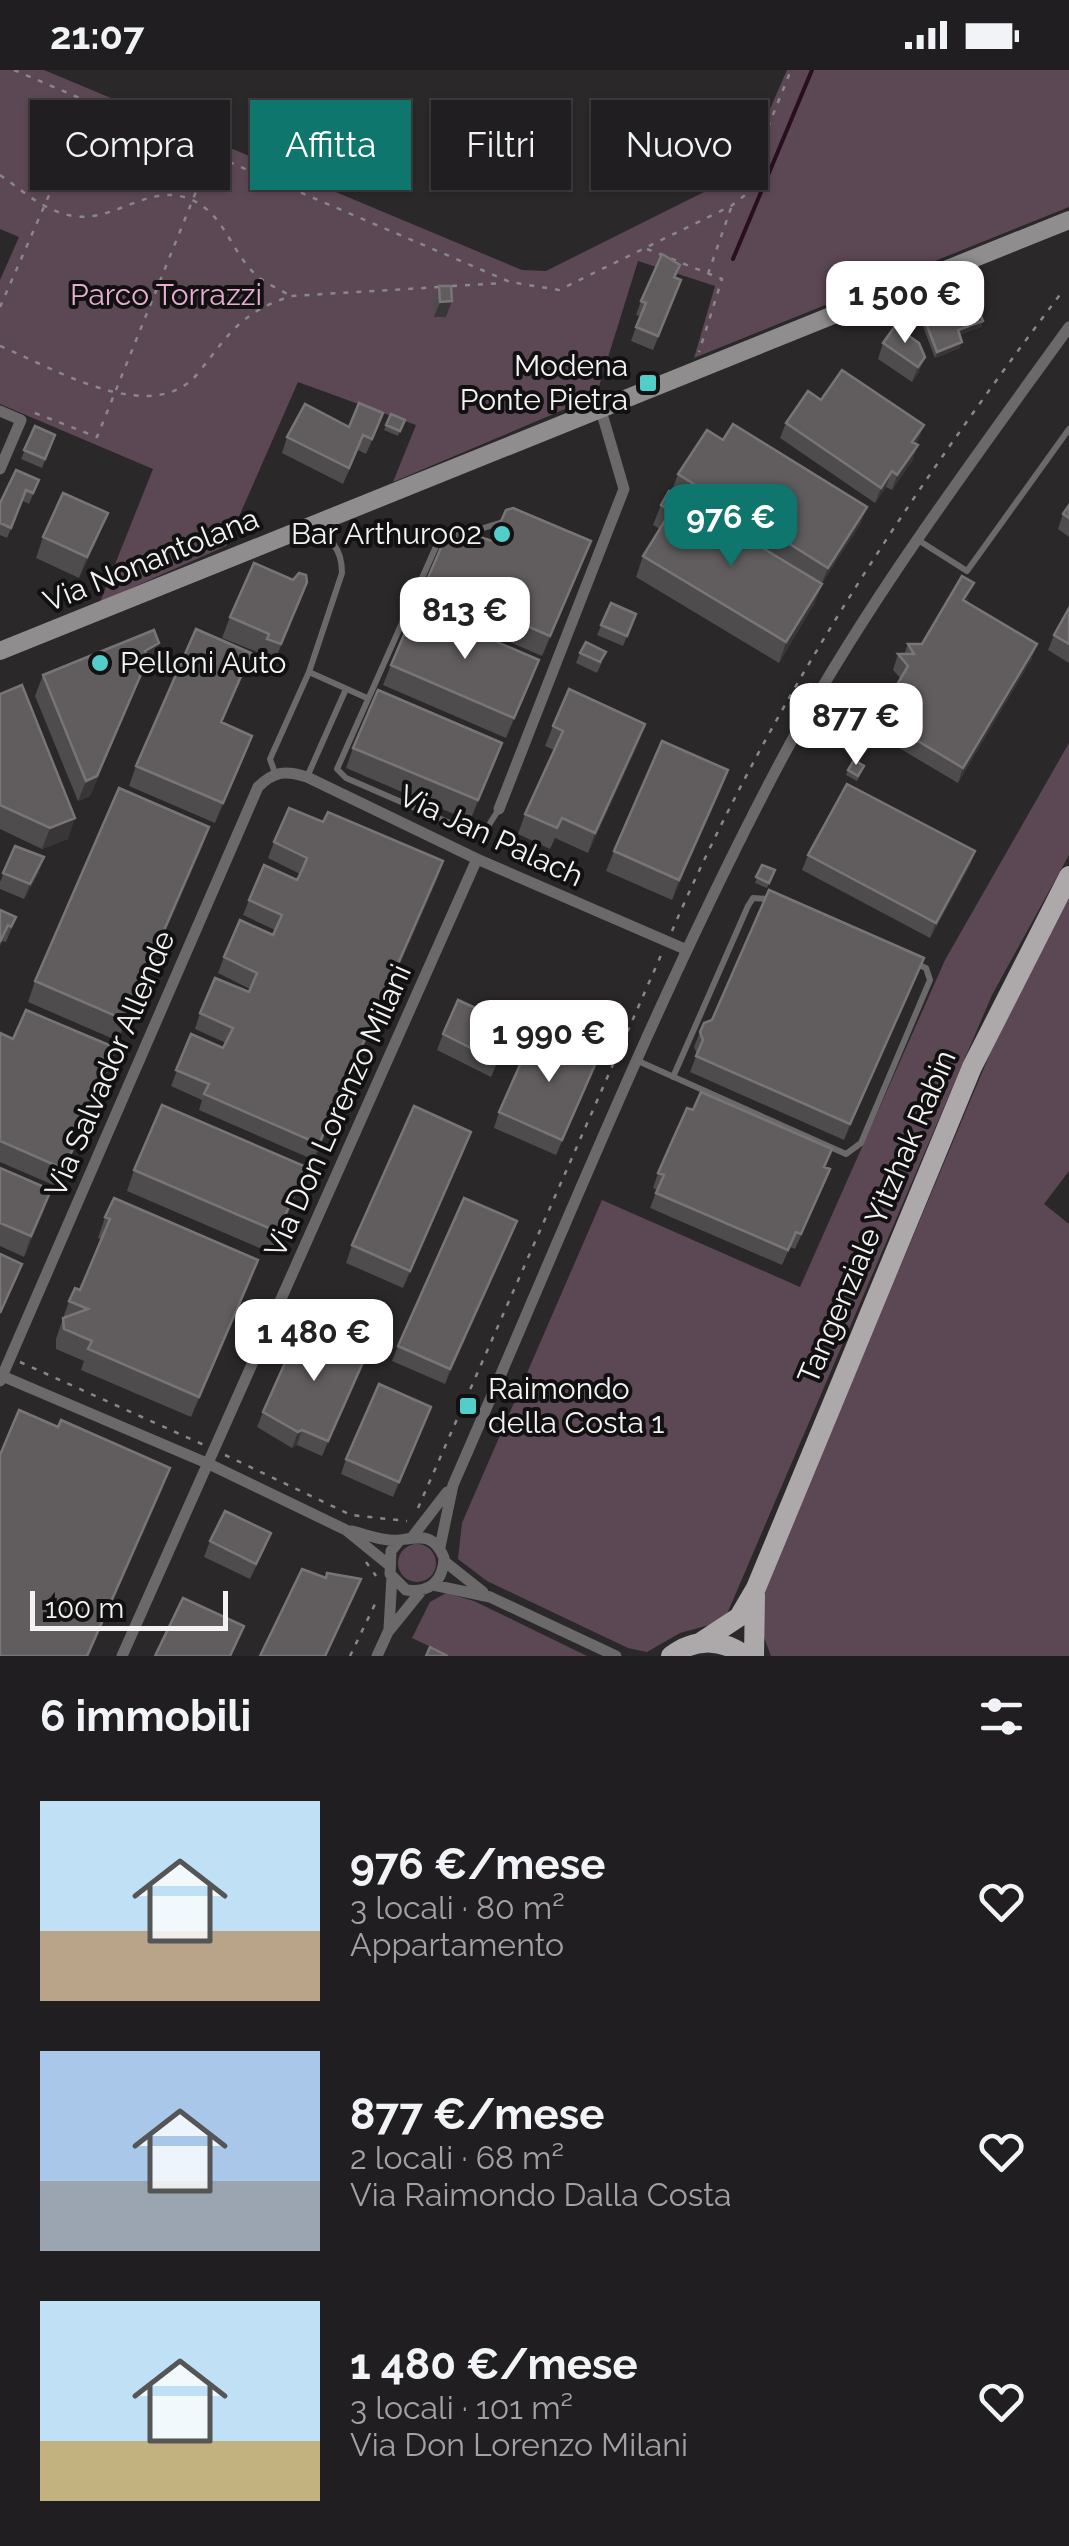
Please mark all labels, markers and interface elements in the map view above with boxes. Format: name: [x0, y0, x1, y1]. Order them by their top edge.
text: 21:07: [50, 13, 144, 58]
chip: Compra: [30, 100, 230, 190]
chip: Affitta: [250, 100, 411, 190]
chip: Filtri: [431, 100, 571, 190]
chip: Nuovo: [591, 100, 768, 190]
pin: 1 500 €: [813, 261, 997, 346]
text: 1 500 €: [848, 275, 962, 312]
park label: Parco Torrazzi: [70, 277, 262, 312]
place label: Modena Ponte Pietra: [460, 348, 628, 417]
marker: Modena Ponte Pietra: [637, 372, 659, 394]
pin: 976 €: [661, 484, 801, 569]
text: 976 €: [686, 498, 776, 535]
street label: Via Nonantolana: [38, 500, 263, 619]
place label: Bar Arthuro02: [291, 516, 482, 551]
marker: Bar Arthuro02: [491, 523, 513, 545]
pin: 813 €: [395, 577, 535, 662]
text: 813 €: [422, 591, 508, 628]
place label: Pelloni Auto: [120, 645, 286, 680]
marker: Pelloni Auto: [89, 652, 111, 674]
pin: 877 €: [786, 683, 926, 768]
text: 877 €: [812, 697, 900, 734]
street label: Via Jan Palach: [394, 778, 589, 893]
street label: Via Salvador Allende: [38, 925, 182, 1202]
street label: Via Don Lorenzo Milani: [257, 959, 418, 1263]
pin: 1 990 €: [457, 1000, 641, 1085]
text: 1 990 €: [492, 1014, 606, 1051]
street label: Tangenziale Yitzhak Rabin: [790, 1045, 963, 1389]
pin: 1 480 €: [222, 1299, 406, 1384]
text: 1 480 €: [257, 1313, 371, 1350]
place label: Raimondo della Costa 1: [488, 1371, 665, 1440]
marker: Raimondo della Costa 1: [457, 1395, 479, 1417]
scale bar: [30, 1586, 228, 1630]
text: 100 m: [45, 1592, 124, 1625]
icon: filters: [974, 1689, 1029, 1744]
text: 6 immobili: [40, 1692, 251, 1741]
text: 976 €/mese: [350, 1840, 606, 1889]
icon: home: [120, 1841, 240, 1961]
icon: heart: [974, 1874, 1029, 1929]
text: 3 locali · 80 m²: [350, 1889, 565, 1926]
text: Appartamento: [350, 1926, 564, 1963]
text: 877 €/mese: [350, 2090, 605, 2139]
icon: home: [120, 2091, 240, 2211]
icon: heart: [974, 2124, 1029, 2179]
text: 2 locali · 68 m²: [350, 2139, 564, 2176]
text: Via Raimondo Dalla Costa: [350, 2176, 731, 2213]
text: 1 480 €/mese: [350, 2340, 638, 2389]
icon: home: [120, 2341, 240, 2461]
icon: heart: [974, 2374, 1029, 2429]
text: 3 locali · 101 m²: [350, 2389, 573, 2426]
text: Via Don Lorenzo Milani: [350, 2426, 688, 2463]

